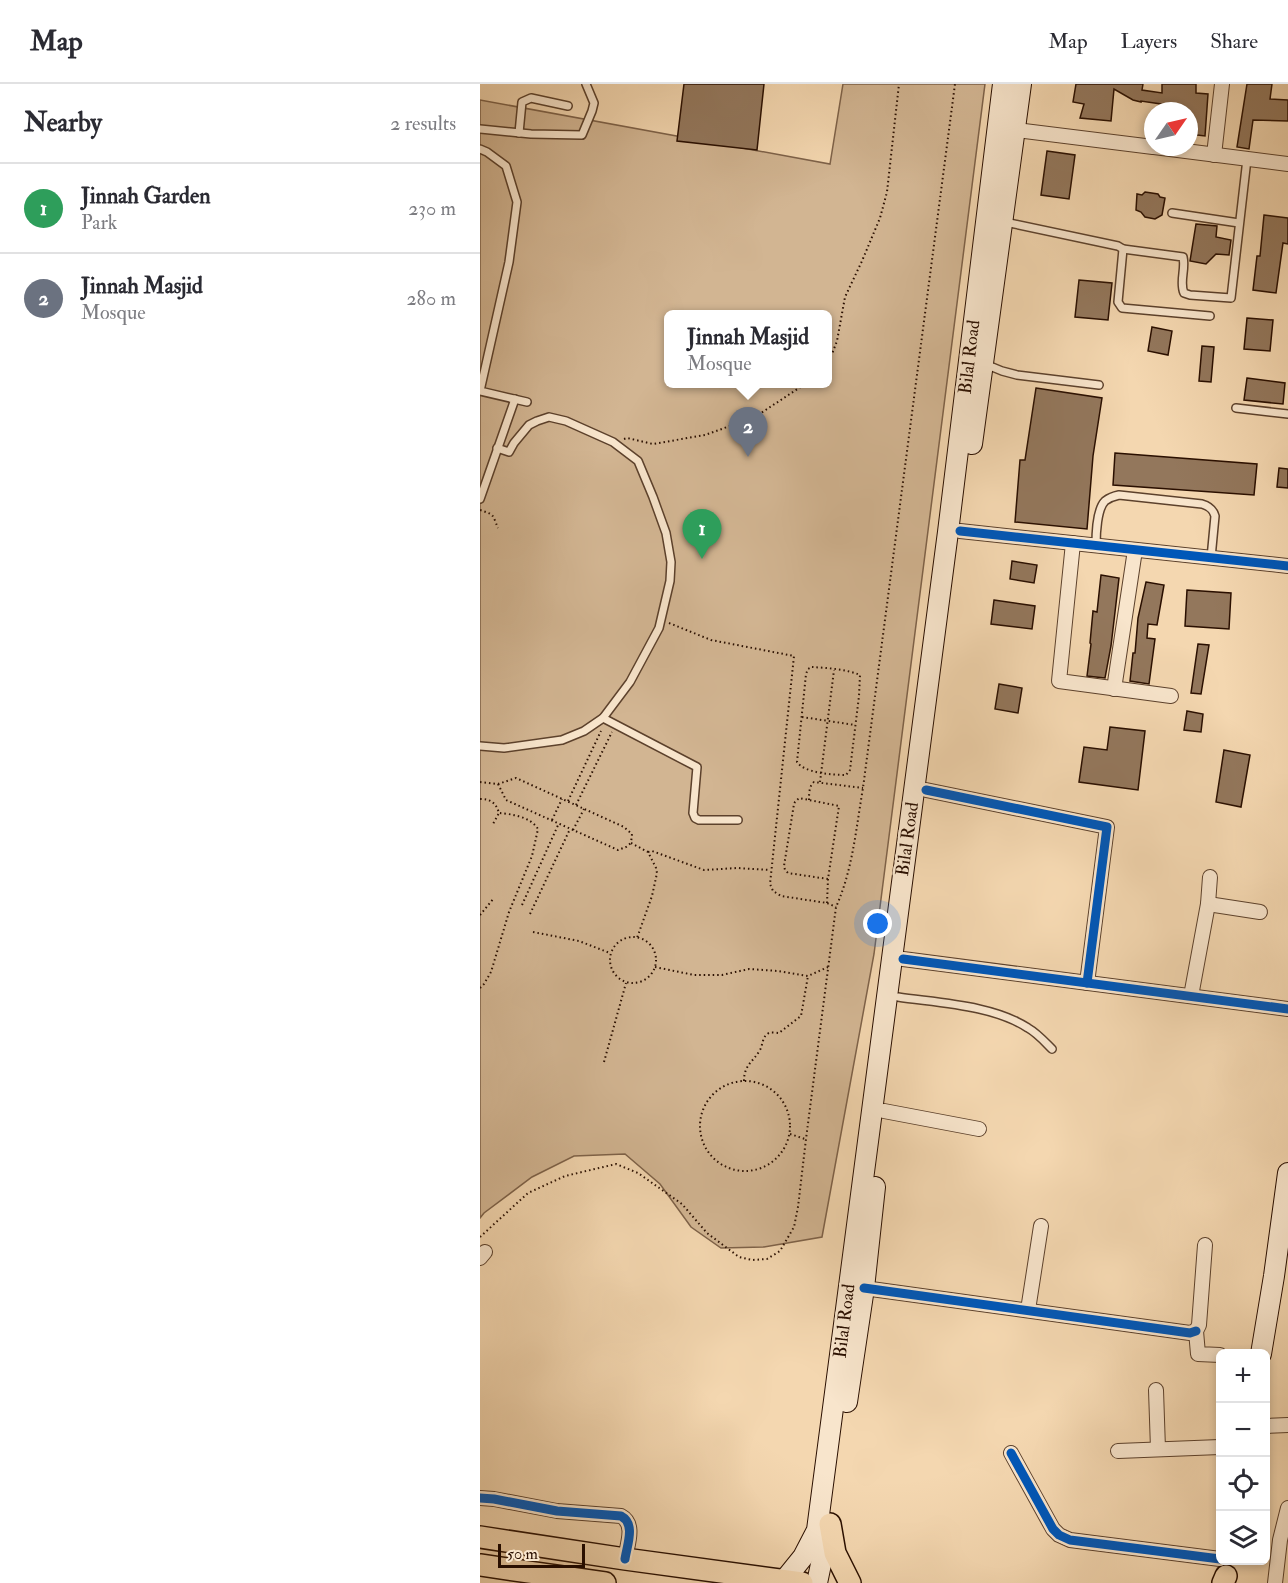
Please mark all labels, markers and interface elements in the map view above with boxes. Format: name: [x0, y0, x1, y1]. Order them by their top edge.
text: Map: [30, 24, 83, 59]
text: Map: [1048, 28, 1088, 55]
text: Layers: [1121, 28, 1177, 55]
text: Share: [1210, 28, 1258, 55]
north arrow: [1144, 102, 1198, 156]
text: Nearby: [24, 107, 102, 139]
text: 2 results: [390, 111, 456, 136]
text: Jinnah Garden: [81, 182, 211, 210]
text: 1: [40, 196, 47, 221]
text: 230 m: [408, 196, 456, 221]
text: Park: [81, 210, 117, 235]
text: Jinnah Masjid: [81, 272, 203, 300]
text: 2: [38, 286, 49, 311]
text: 280 m: [406, 286, 456, 311]
text: Mosque: [81, 300, 146, 325]
popup: [664, 310, 832, 388]
street label: Bilal Road: [954, 319, 985, 395]
text: Jinnah Masjid: [687, 323, 809, 351]
text: Mosque: [687, 351, 752, 376]
pin: 2: [728, 408, 768, 457]
pin: 1: [682, 510, 722, 559]
street label: Bilal Road: [891, 800, 924, 878]
your location: [863, 909, 892, 938]
street label: Bilal Road: [829, 1283, 860, 1359]
map controls: [1216, 1349, 1270, 1565]
button: +: [1216, 1349, 1270, 1403]
button: −: [1216, 1403, 1270, 1457]
button: locate: [1216, 1457, 1270, 1511]
button: layers: [1216, 1511, 1270, 1565]
scale bar: [498, 1541, 585, 1568]
text: 50 m: [507, 1544, 538, 1564]

